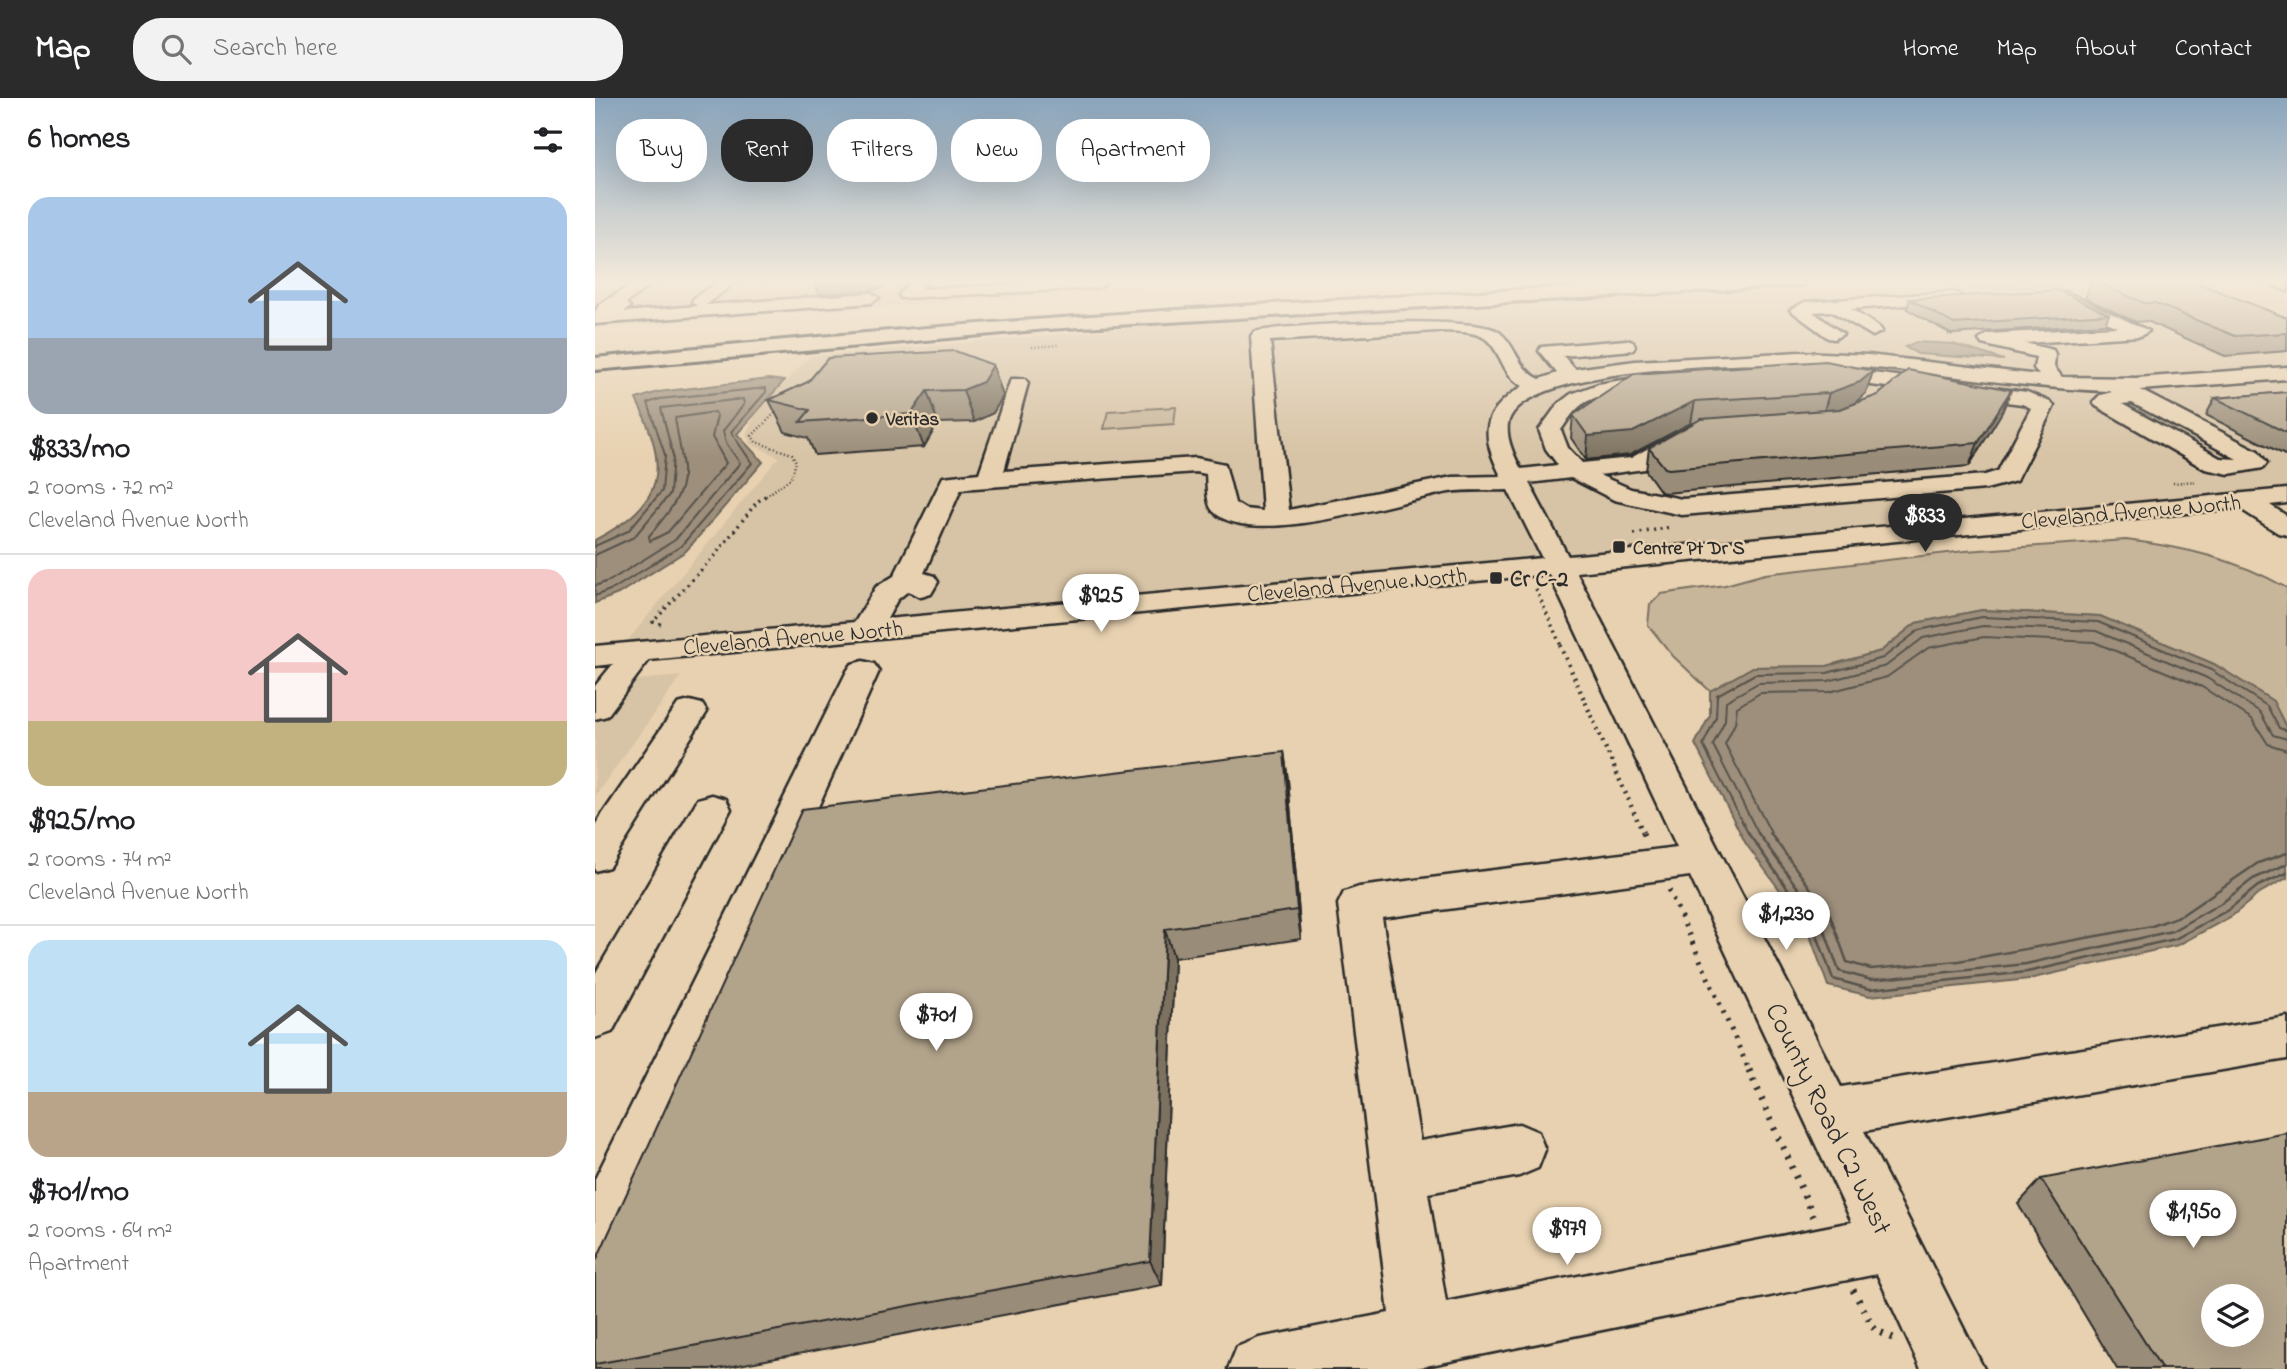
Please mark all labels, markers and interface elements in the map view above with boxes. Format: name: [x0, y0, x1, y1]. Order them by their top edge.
search box: [133, 18, 623, 81]
text: Map: [35, 25, 91, 73]
icon: search: [157, 30, 195, 68]
text: Search here: [213, 30, 337, 68]
text: Home: [1903, 32, 1959, 67]
text: Map: [1997, 32, 2037, 67]
text: About: [2075, 32, 2137, 67]
text: Contact: [2175, 32, 2252, 67]
text: 6 homes: [28, 118, 131, 162]
chip: Buy: [616, 119, 707, 182]
chip: Rent: [721, 119, 813, 182]
chip: Filters: [827, 119, 937, 182]
chip: New: [951, 119, 1042, 182]
chip: Apartment: [1056, 119, 1210, 182]
icon: filters: [529, 121, 567, 159]
icon: home: [235, 243, 361, 369]
place label: Veritas: [885, 407, 939, 434]
marker: Veritas: [864, 410, 880, 426]
text: $833/mo: [28, 428, 130, 472]
text: 2 rooms · 72 m²: [28, 472, 174, 505]
street label: Cleveland Avenue North: [2020, 487, 2243, 540]
pin: $833: [1884, 494, 1966, 554]
text: $833: [1904, 500, 1946, 533]
text: Cleveland Avenue North: [28, 505, 249, 538]
place label: Centre Pt Dr S: [1633, 536, 1745, 563]
marker: Centre Pt Dr S: [1611, 539, 1627, 555]
street label: Cleveland Avenue North: [1246, 560, 1469, 613]
place label: Cr C-2: [1510, 564, 1569, 597]
marker: Cr C-2: [1488, 570, 1504, 586]
pin: $925: [1060, 574, 1142, 634]
text: $925: [1078, 580, 1124, 613]
street label: Cleveland Avenue North: [682, 613, 905, 666]
icon: home: [235, 615, 361, 741]
text: $925/mo: [28, 800, 135, 844]
text: 2 rooms · 74 m²: [28, 844, 172, 877]
text: Cleveland Avenue North: [28, 877, 249, 910]
pin: $1,230: [1729, 892, 1843, 952]
text: $1,230: [1758, 898, 1814, 931]
icon: home: [235, 986, 361, 1112]
pin: $701: [895, 993, 977, 1053]
street label: County Road C2 West: [1753, 997, 1901, 1243]
text: $701: [916, 999, 956, 1032]
text: $701/mo: [28, 1171, 129, 1215]
pin: $1,950: [2136, 1190, 2250, 1250]
text: $1,950: [2165, 1196, 2221, 1229]
pin: $979: [1526, 1208, 1608, 1267]
text: $979: [1548, 1213, 1586, 1246]
text: 2 rooms · 64 m²: [28, 1215, 172, 1248]
text: Apartment: [28, 1248, 129, 1281]
map controls: [2201, 1284, 2264, 1347]
button: layers: [2201, 1284, 2264, 1347]

